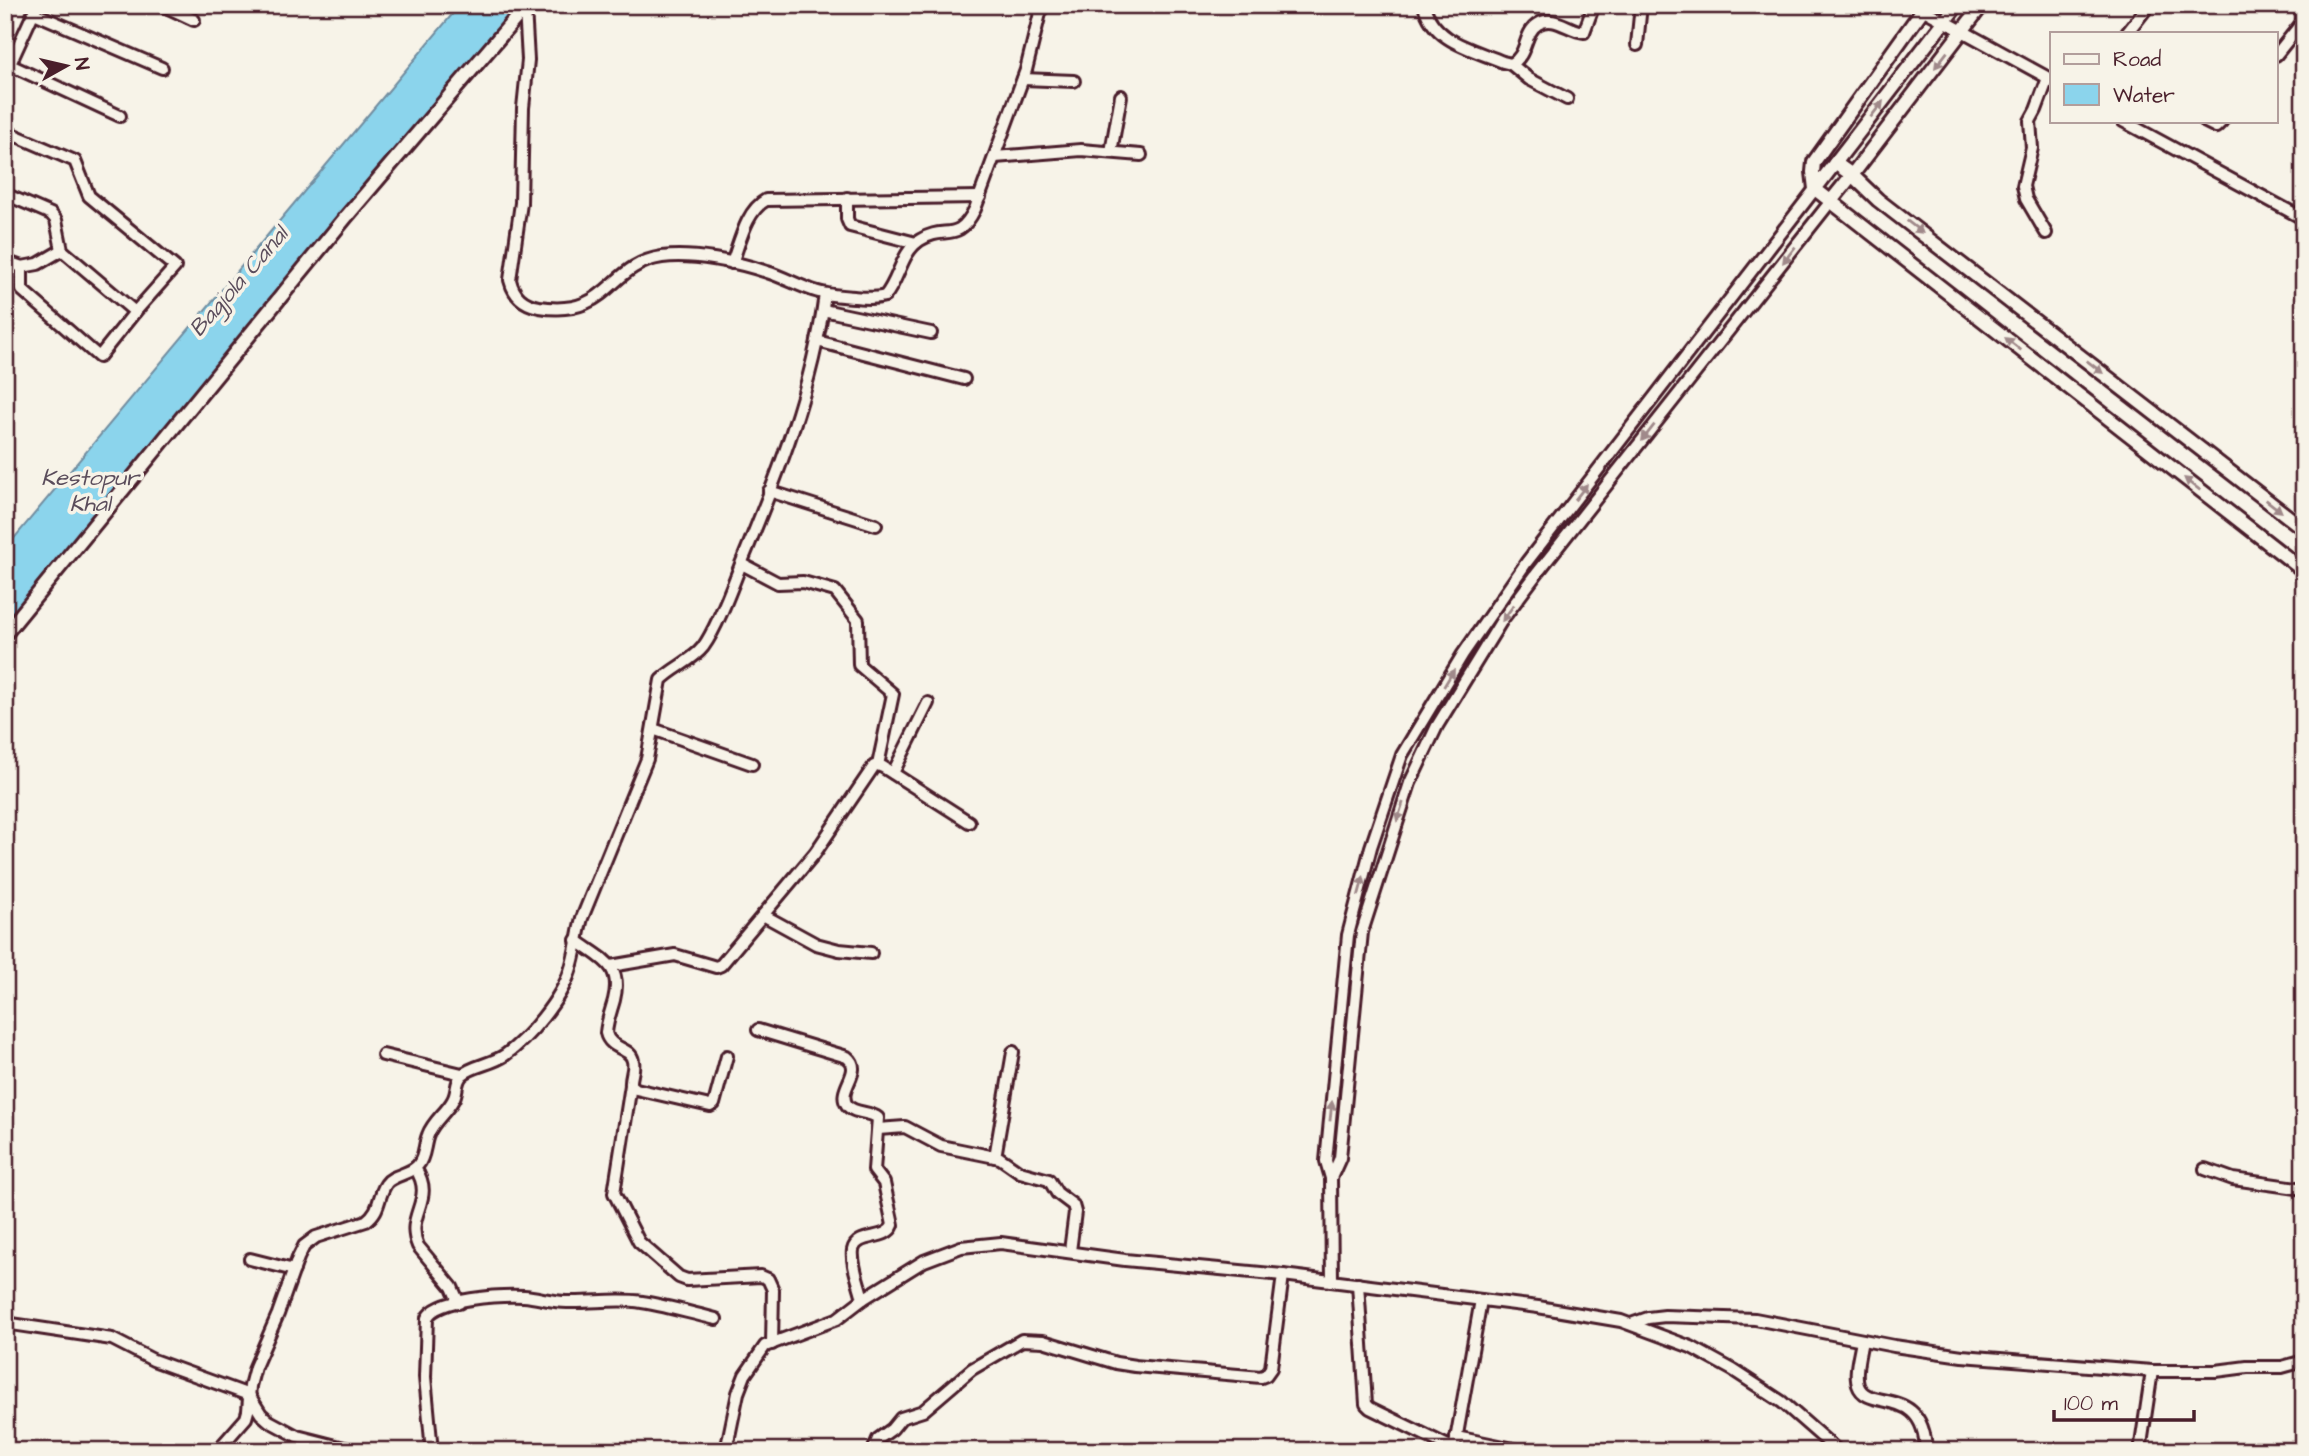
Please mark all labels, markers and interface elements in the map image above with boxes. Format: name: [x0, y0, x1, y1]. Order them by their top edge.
north arrow: [32, 32, 102, 102]
legend: [2050, 32, 2278, 122]
text: Road: [2113, 45, 2161, 74]
one-way arrow: [1934, 50, 1949, 68]
text: N: [67, 56, 96, 72]
text: Water: [2113, 81, 2175, 110]
one-way arrow: [1869, 100, 1883, 118]
water label: Bagjola Canal: [182, 217, 299, 344]
one-way arrow: [1906, 220, 1924, 234]
one-way arrow: [1782, 246, 1797, 264]
one-way arrow: [2004, 336, 2022, 351]
one-way arrow: [2085, 359, 2103, 374]
one-way arrow: [1640, 424, 1655, 442]
water label: Kestopur Khal: [41, 462, 141, 520]
one-way arrow: [2183, 477, 2201, 491]
one-way arrow: [1573, 484, 1588, 502]
one-way arrow: [2265, 499, 2283, 514]
one-way arrow: [1501, 604, 1515, 622]
one-way arrow: [1443, 668, 1455, 687]
one-way arrow: [1395, 802, 1405, 823]
one-way arrow: [1356, 875, 1367, 897]
one-way arrow: [1326, 1099, 1337, 1121]
scale bar: [2054, 1379, 2194, 1423]
text: 100 m: [2064, 1389, 2119, 1418]

